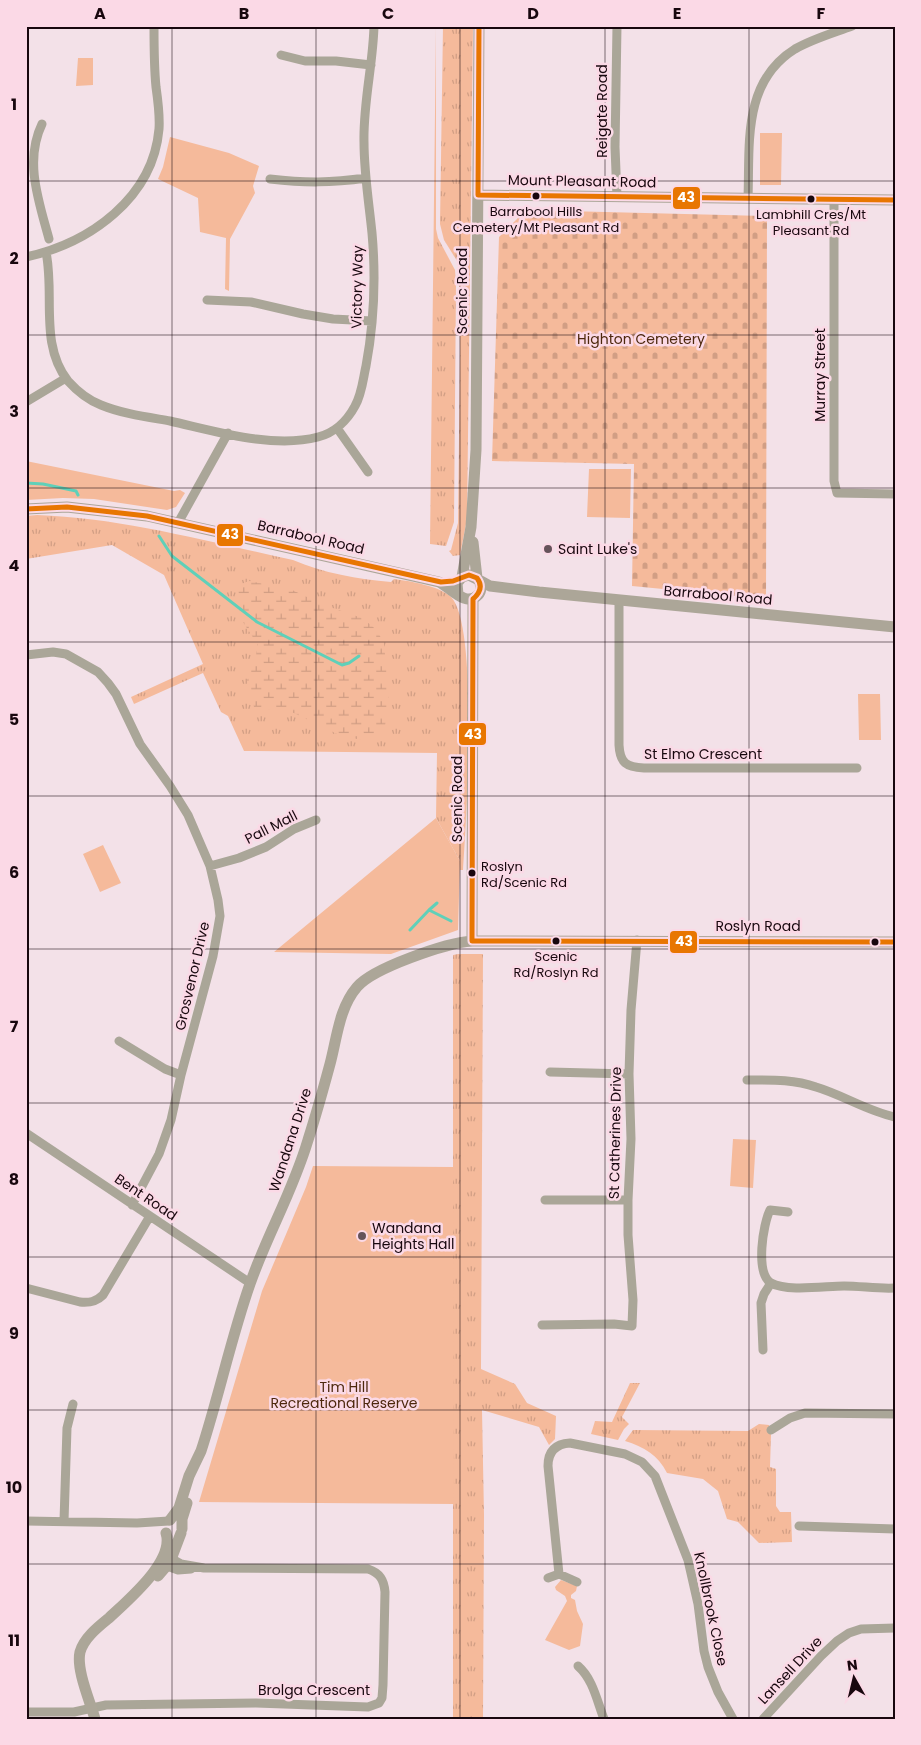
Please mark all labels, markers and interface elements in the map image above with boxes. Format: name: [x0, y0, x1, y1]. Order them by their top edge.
text: A: [94, 2, 106, 25]
text: B: [239, 2, 249, 25]
text: C: [382, 2, 394, 25]
text: D: [527, 2, 539, 25]
text: E: [673, 2, 681, 25]
text: F: [817, 2, 826, 25]
street label: Reigate Road: [592, 64, 612, 158]
text: 1: [11, 93, 17, 116]
street label: Mount Pleasant Road: [508, 170, 656, 192]
line badge: 43: [672, 186, 701, 210]
text: 43: [677, 187, 695, 207]
marker: Barrabool Hills Cemetery/Mt Pleasant Rd: [531, 191, 541, 201]
marker: Lambhill Cres/Mt Pleasant Rd: [806, 194, 816, 204]
place label: Barrabool Hills Cemetery/Mt Pleasant Rd: [453, 202, 619, 237]
place label: Lambhill Cres/Mt Pleasant Rd: [756, 205, 866, 240]
street label: Victory Way: [346, 245, 368, 329]
text: 2: [9, 247, 19, 270]
street label: Scenic Road: [452, 248, 472, 334]
street label: Murray Street: [810, 328, 830, 422]
park label: Highton Cemetery: [577, 329, 705, 349]
text: 3: [9, 400, 19, 423]
street label: Barrabool Road: [256, 515, 366, 559]
line badge: 43: [216, 523, 244, 547]
text: 43: [221, 524, 239, 544]
place label: Saint Luke's: [558, 539, 637, 559]
marker: Saint Luke's: [542, 543, 554, 555]
text: 4: [9, 554, 20, 577]
street label: Barrabool Road: [663, 580, 773, 610]
text: 5: [9, 708, 19, 731]
line badge: 43: [458, 722, 487, 746]
text: 43: [464, 724, 482, 744]
street label: St Elmo Crescent: [644, 744, 762, 764]
street label: Scenic Road: [447, 756, 467, 842]
street label: Pall Mall: [241, 805, 301, 849]
place label: Roslyn Rd/Scenic Rd: [481, 857, 567, 892]
text: 6: [9, 861, 19, 884]
marker: Roslyn Rd/Scenic Rd: [467, 868, 477, 878]
street label: Roslyn Road: [715, 916, 801, 936]
street label: Grosvenor Drive: [170, 919, 214, 1032]
line badge: 43: [669, 930, 698, 954]
text: 43: [675, 931, 693, 951]
marker: Scenic Rd/Roslyn Rd: [551, 936, 561, 946]
unlabelled marker: [870, 937, 880, 947]
place label: Scenic Rd/Roslyn Rd: [514, 947, 598, 982]
text: 7: [10, 1015, 19, 1038]
street label: St Catherines Drive: [604, 1066, 626, 1199]
street label: Wandana Drive: [264, 1085, 316, 1195]
text: 8: [9, 1168, 19, 1191]
street label: Bent Road: [111, 1169, 181, 1225]
place label: Wandana Heights Hall: [372, 1218, 454, 1254]
marker: Wandana Heights Hall: [356, 1230, 368, 1242]
text: 9: [9, 1322, 19, 1345]
park label: Tim Hill Recreational Reserve: [270, 1377, 418, 1413]
text: 10: [6, 1476, 22, 1499]
street label: Knollbrook Close: [689, 1550, 733, 1668]
text: 11: [8, 1629, 20, 1652]
street label: Lansell Drive: [753, 1631, 827, 1708]
north arrow: [828, 1652, 878, 1702]
text: N: [846, 1654, 859, 1676]
street label: Brolga Crescent: [258, 1680, 370, 1700]

